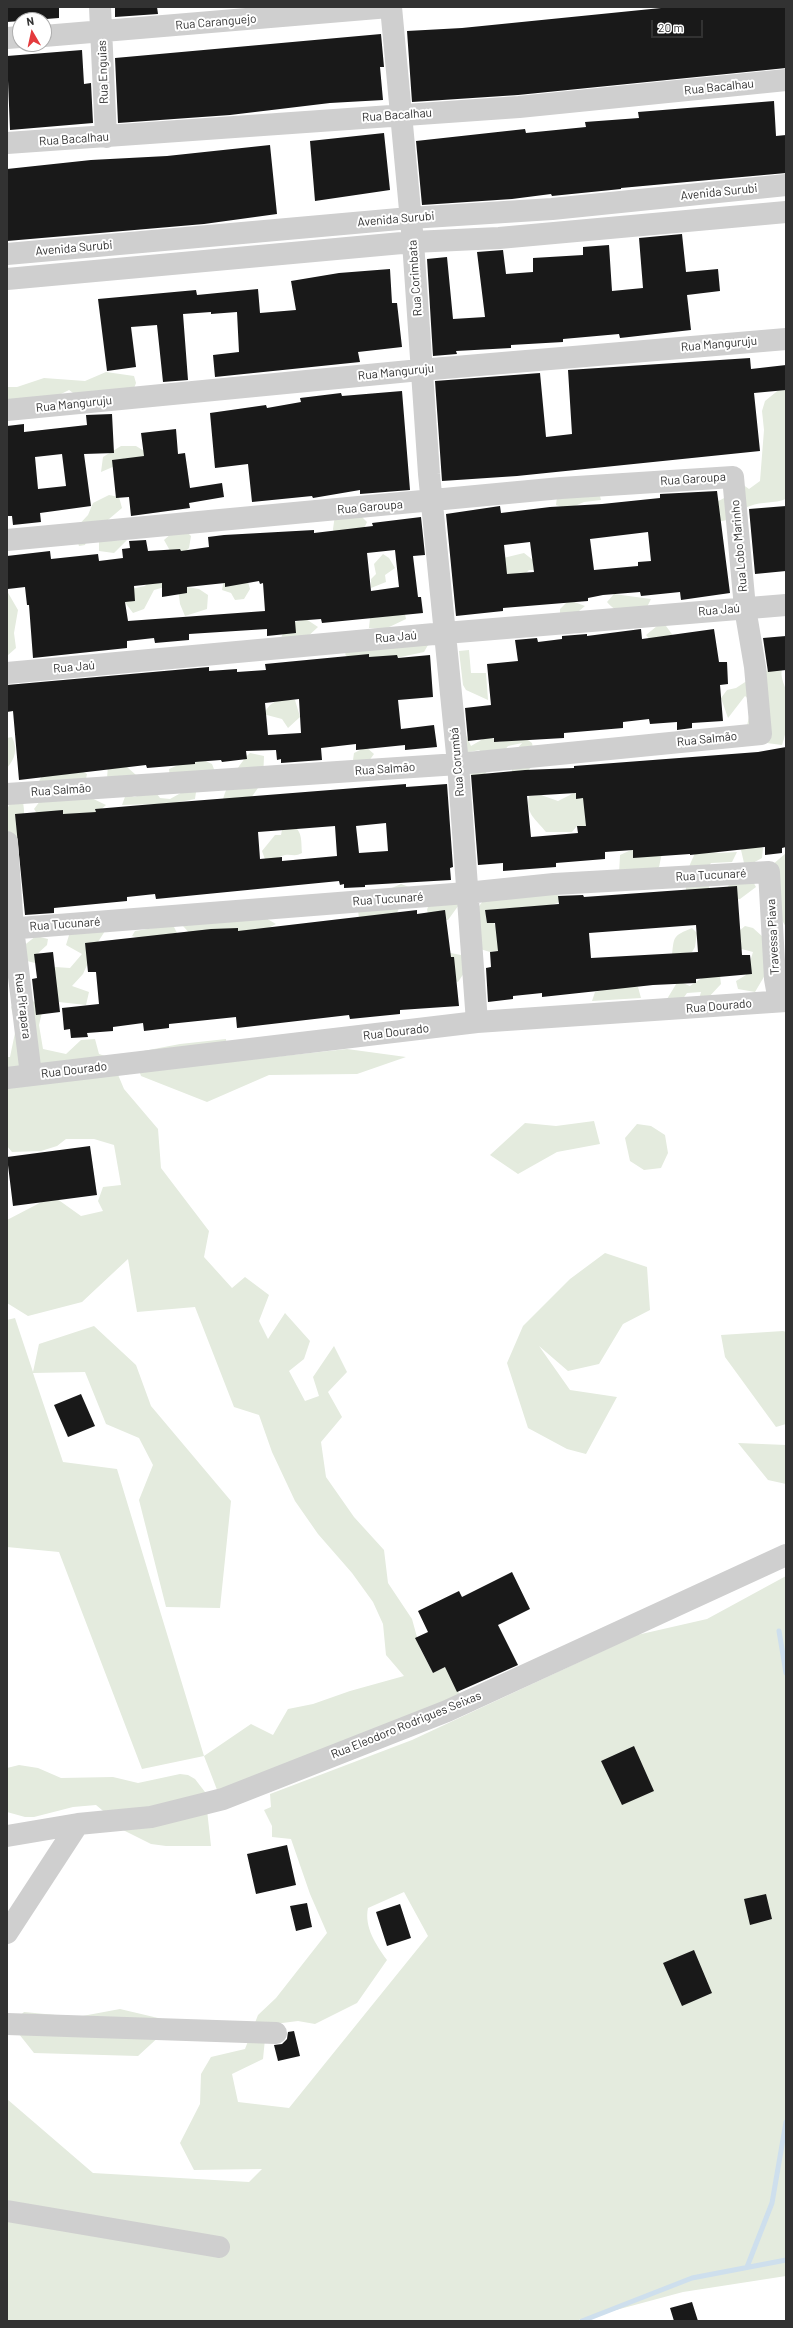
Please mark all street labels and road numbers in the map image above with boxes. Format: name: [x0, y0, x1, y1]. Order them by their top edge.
street label: Rua Caranguejo: [175, 11, 257, 33]
street label: Rua Enguias: [95, 40, 111, 104]
street label: Rua Bacalhau: [683, 76, 755, 98]
street label: Rua Bacalhau: [362, 105, 432, 125]
street label: Rua Bacalhau: [39, 129, 109, 149]
street label: Avenida Surubi: [680, 181, 758, 203]
street label: Avenida Surubi: [357, 208, 435, 230]
street label: Avenida Surubi: [35, 237, 113, 259]
street label: Rua Corimbata: [405, 239, 425, 317]
street label: Rua Manguruju: [680, 333, 758, 355]
street label: Rua Manguruju: [357, 361, 435, 383]
street label: Rua Manguruju: [35, 393, 113, 415]
street label: Rua Garoupa: [660, 470, 726, 488]
street label: Rua Garoupa: [337, 497, 403, 517]
street label: Rua Lobo Marinho: [728, 499, 750, 593]
street label: Rua Jaú: [698, 601, 740, 619]
street label: Rua Jaú: [375, 628, 417, 646]
street label: Rua Jaú: [53, 658, 95, 676]
street label: Rua Corumbá: [447, 727, 467, 797]
street label: Rua Salmão: [676, 729, 738, 749]
street label: Rua Salmão: [354, 760, 416, 778]
street label: Rua Salmão: [30, 781, 92, 799]
street label: Rua Tucunaré: [675, 866, 747, 884]
street label: Rua Tucunaré: [352, 889, 424, 909]
street label: Travessa Piava: [764, 899, 782, 975]
street label: Rua Tucunaré: [29, 914, 101, 934]
street label: Rua Pirapara: [12, 972, 34, 1040]
street label: Rua Dourado: [685, 996, 753, 1016]
street label: Rua Dourado: [362, 1021, 430, 1043]
street label: Rua Dourado: [40, 1059, 108, 1081]
street label: Rua Eleodoro Rodrigues Seixas: [329, 1688, 483, 1762]

